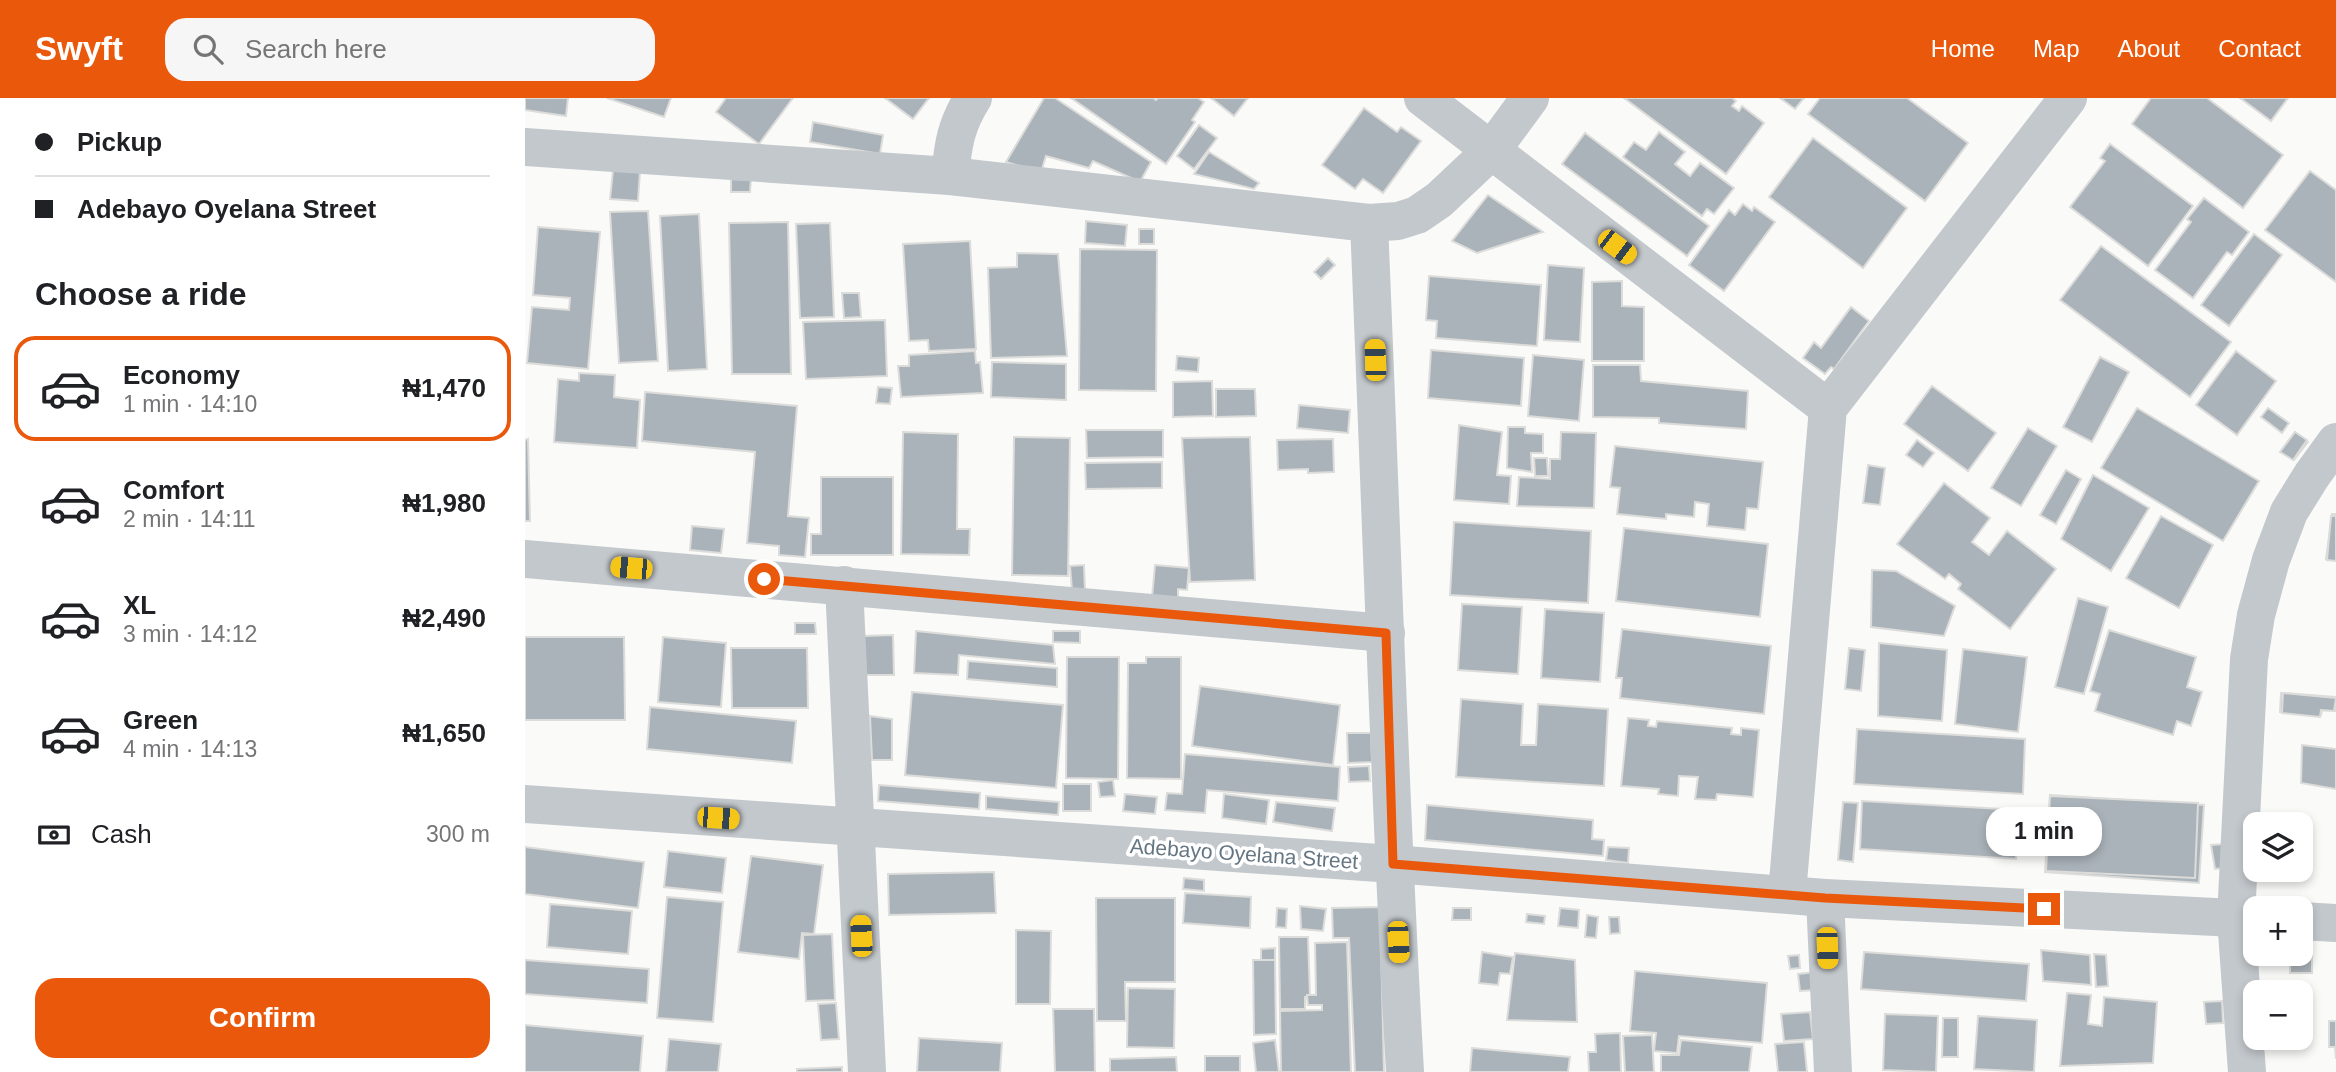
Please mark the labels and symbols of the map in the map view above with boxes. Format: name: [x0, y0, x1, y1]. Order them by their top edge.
car: [1594, 226, 1641, 268]
car: [1364, 339, 1387, 381]
car: [610, 556, 653, 580]
route start: [748, 563, 780, 595]
car: [697, 806, 740, 830]
callout: 1 min: [1986, 808, 2102, 856]
street label: Adebayo Oyelana Street: [1129, 834, 1359, 873]
route end: [2028, 893, 2060, 925]
car: [850, 914, 873, 958]
car: [1387, 920, 1410, 964]
car: [1816, 927, 1839, 969]

